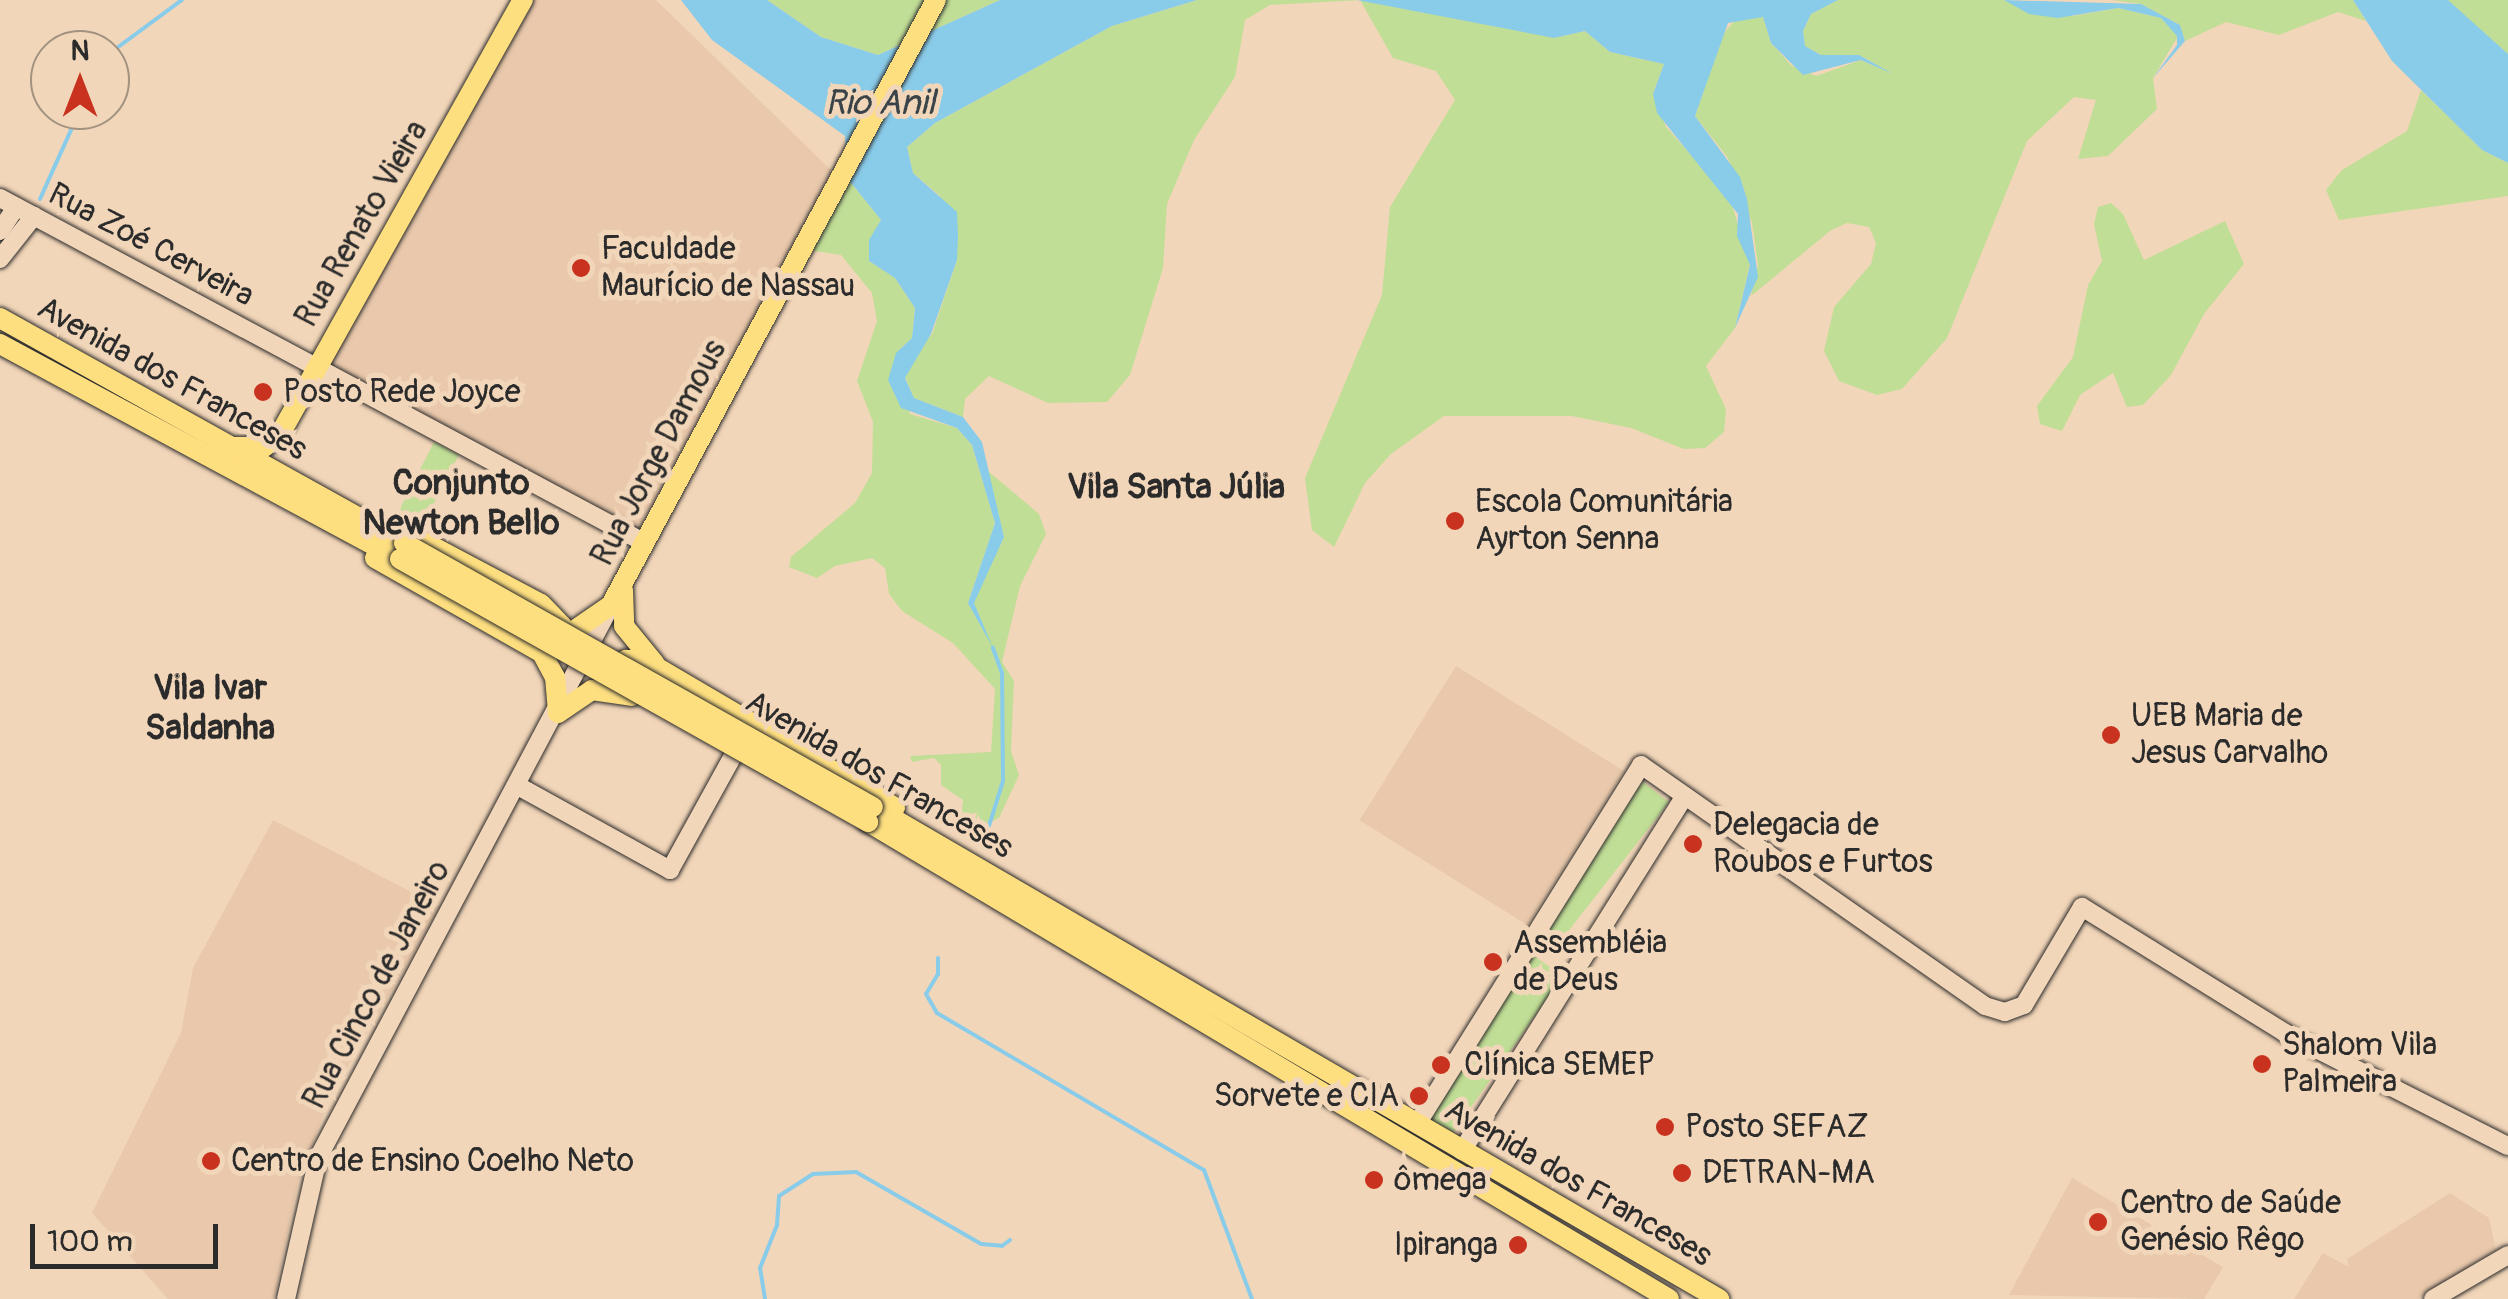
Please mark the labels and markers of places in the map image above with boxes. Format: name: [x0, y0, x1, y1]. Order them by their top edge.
place label: Faculdade Maurício de Nassau: [601, 231, 855, 306]
marker: Faculdade Maurício de Nassau: [570, 257, 592, 279]
place label: Posto Rede Joyce: [283, 373, 520, 411]
marker: Posto Rede Joyce: [252, 381, 274, 403]
place label: Escola Comunitária Ayrton Senna: [1475, 484, 1733, 559]
marker: Escola Comunitária Ayrton Senna: [1444, 510, 1466, 532]
place label: UEB Maria de Jesus Carvalho: [2131, 698, 2328, 773]
marker: UEB Maria de Jesus Carvalho: [2100, 724, 2122, 746]
place label: Delegacia de Roubos e Furtos: [1713, 807, 1933, 882]
marker: Delegacia de Roubos e Furtos: [1682, 833, 1704, 855]
place label: Assembléia de Deus: [1513, 925, 1667, 1000]
marker: Assembléia de Deus: [1482, 951, 1504, 973]
place label: Shalom Vila Palmeira: [2282, 1027, 2437, 1102]
place label: Clínica SEMEP: [1464, 1046, 1655, 1084]
marker: Clínica SEMEP: [1428, 1052, 1454, 1078]
marker: Shalom Vila Palmeira: [2251, 1053, 2273, 1075]
place label: Sorvete e CIA: [1214, 1077, 1399, 1115]
marker: Sorvete e CIA: [1408, 1085, 1430, 1107]
place label: Posto SEFAZ: [1685, 1108, 1868, 1146]
marker: Posto SEFAZ: [1654, 1116, 1676, 1138]
place label: Centro de Ensino Coelho Neto: [231, 1142, 634, 1180]
marker: Centro de Ensino Coelho Neto: [200, 1150, 222, 1172]
place label: DETRAN-MA: [1702, 1154, 1875, 1192]
place label: ômega: [1394, 1161, 1487, 1199]
marker: DETRAN-MA: [1671, 1162, 1693, 1184]
marker: ômega: [1363, 1169, 1385, 1191]
place label: Centro de Saúde Genésio Rêgo: [2120, 1185, 2341, 1260]
marker: Centro de Saúde Genésio Rêgo: [2085, 1209, 2111, 1235]
place label: Ipiranga: [1394, 1226, 1498, 1264]
marker: Ipiranga: [1507, 1234, 1529, 1256]

